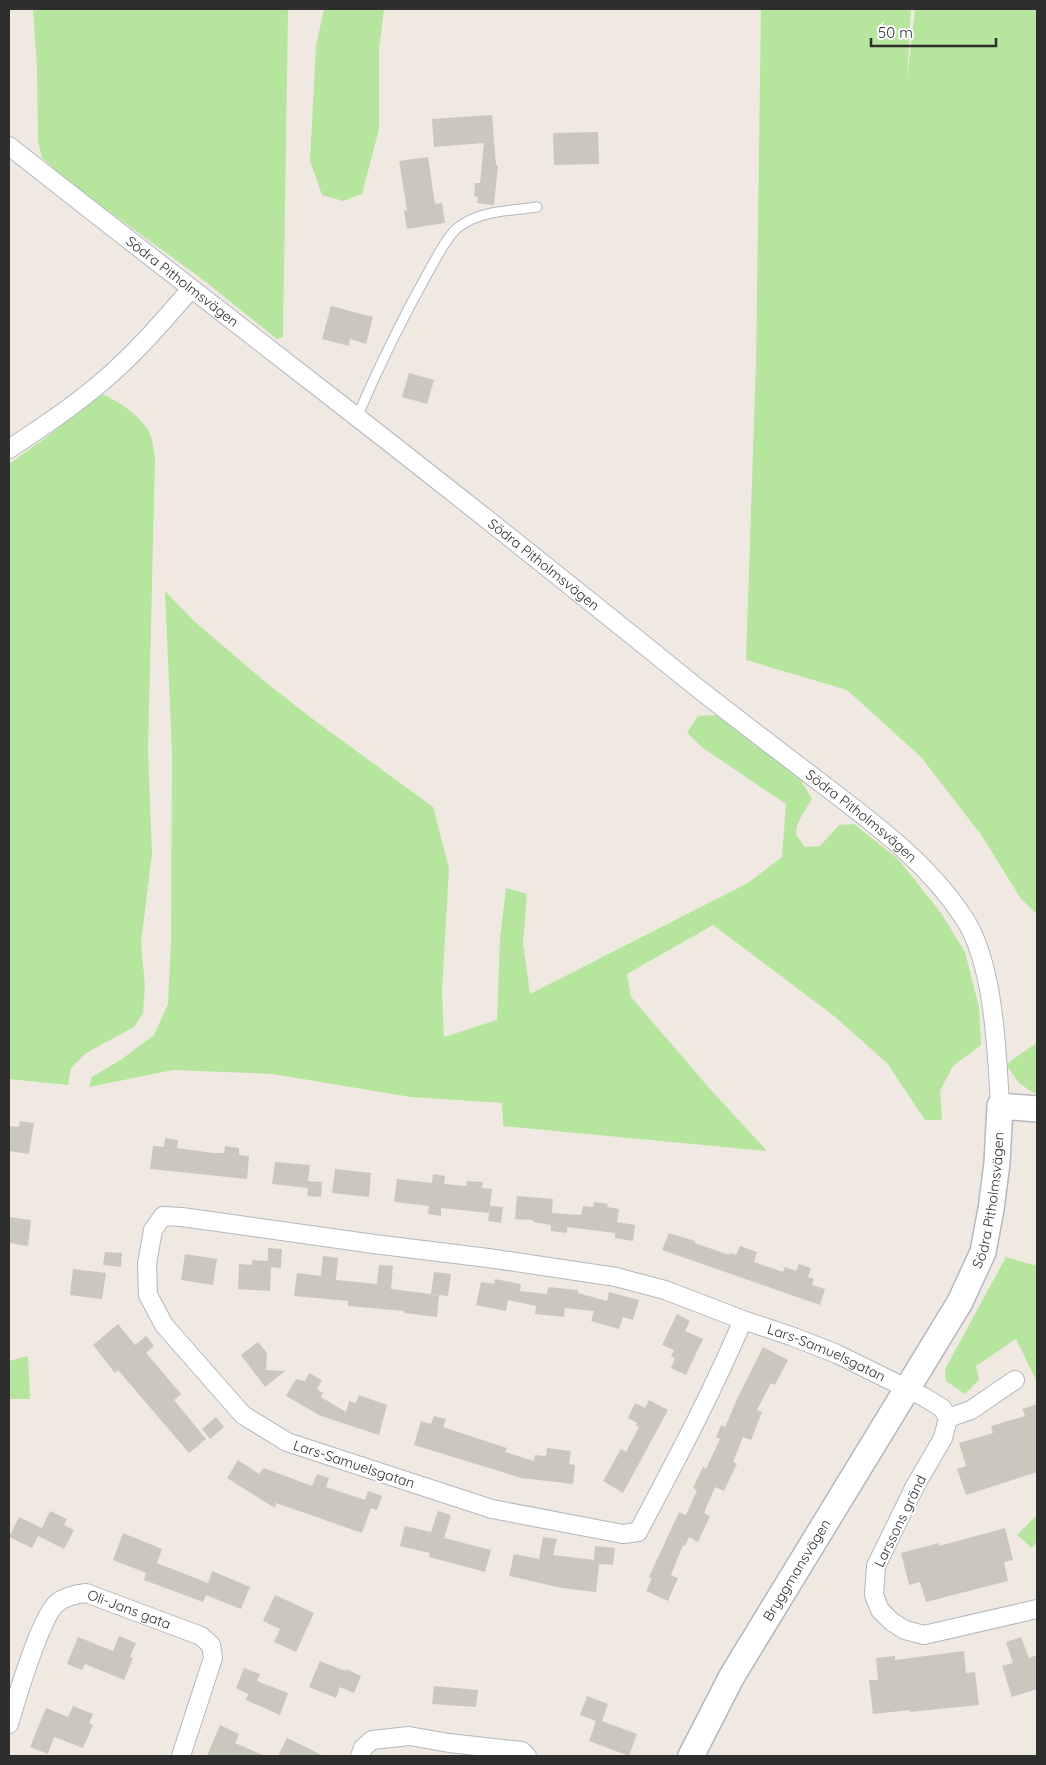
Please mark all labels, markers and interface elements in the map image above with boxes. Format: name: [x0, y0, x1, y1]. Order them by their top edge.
scale bar: [871, 15, 996, 47]
text: 50 m: [878, 23, 913, 42]
street label: Södra Pitholmsvägen: [122, 232, 242, 331]
street label: Södra Pitholmsvägen: [484, 514, 603, 614]
street label: Södra Pitholmsvägen: [802, 765, 921, 866]
street label: Södra Pitholmsvägen: [968, 1132, 1008, 1271]
street label: Lars-Samuelsgatan: [765, 1320, 888, 1386]
street label: Lars-Samuelsgatan: [291, 1436, 417, 1492]
street label: Larssons gränd: [870, 1472, 930, 1570]
street label: Bryggmansvägen: [759, 1516, 834, 1624]
street label: Oli-Jans gata: [85, 1585, 173, 1633]

